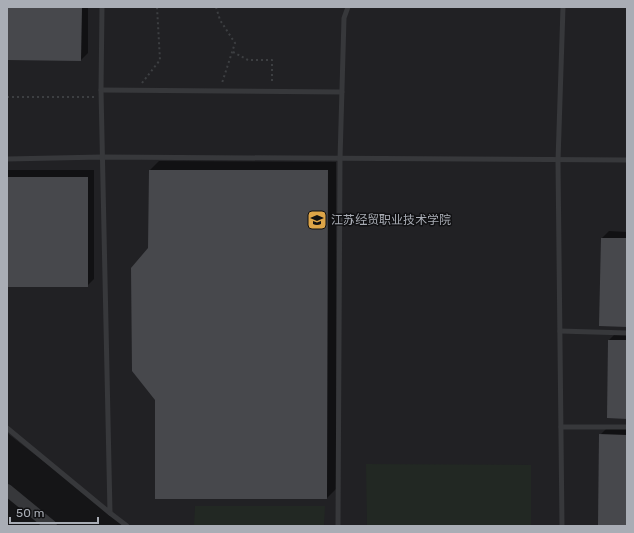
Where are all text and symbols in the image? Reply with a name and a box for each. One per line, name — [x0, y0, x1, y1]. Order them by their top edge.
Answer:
school or university icon: 江苏经贸职业技术学院 — [306, 209, 328, 231]
place label: 江苏经贸职业技术学院 — [331, 213, 451, 227]
scale bar — [10, 499, 98, 525]
text: 50 m — [16, 506, 44, 520]

